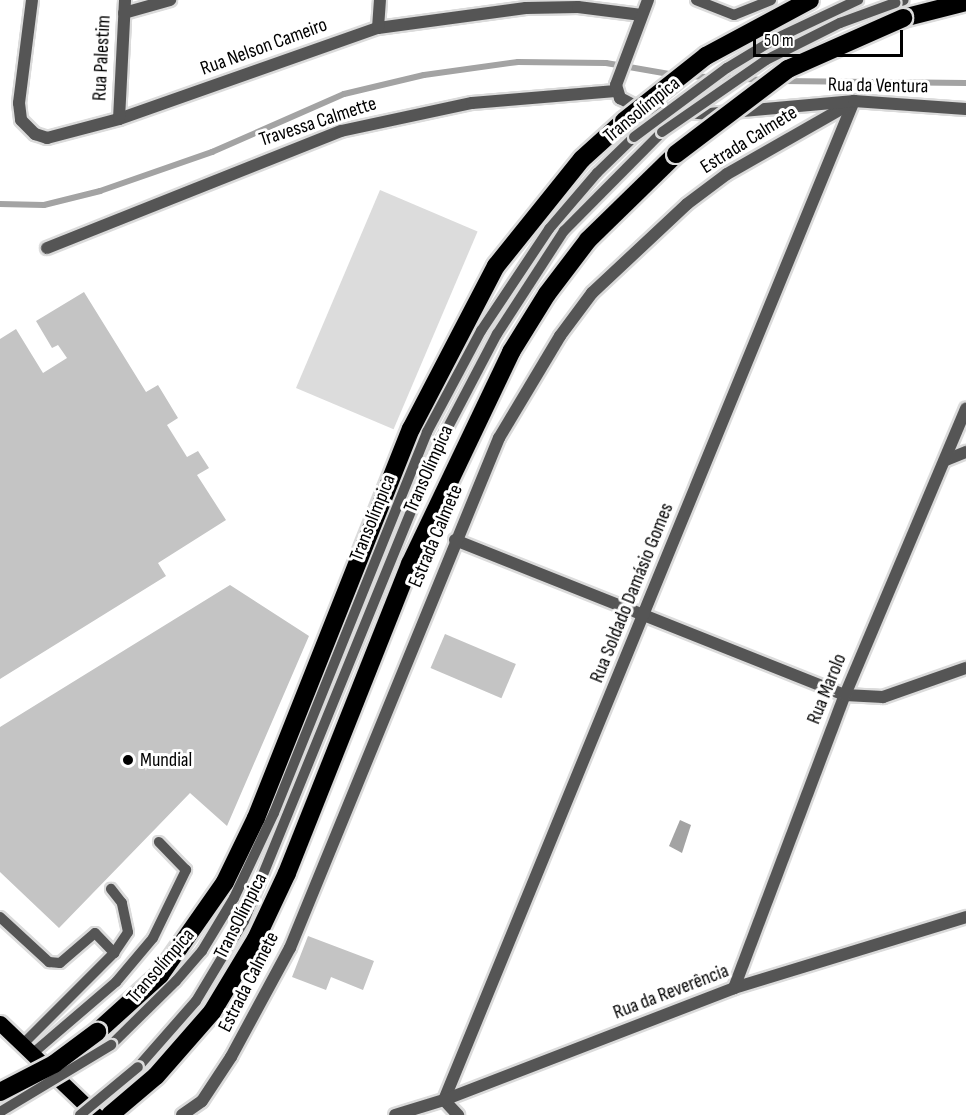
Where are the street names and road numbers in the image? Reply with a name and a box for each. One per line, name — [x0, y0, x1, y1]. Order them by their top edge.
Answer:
street label: Rua Nelson Cameiro — [197, 13, 331, 81]
street label: Rua Palestim — [88, 14, 116, 102]
street label: Transolímpica — [599, 72, 685, 148]
street label: Rua da Ventura — [828, 73, 928, 99]
street label: Travessa Calmette — [256, 92, 380, 152]
street label: Estrada Calmete — [696, 101, 802, 179]
street label: TransOlímpica — [399, 422, 459, 516]
street label: Transolímpica — [345, 471, 401, 565]
street label: Estrada Calmete — [404, 481, 468, 591]
street label: Rua Soldado Damásio Gomes — [585, 500, 679, 686]
street label: Rua Marolo — [802, 650, 852, 728]
street label: TransOlímpica — [209, 869, 273, 963]
street label: Transolímpica — [122, 924, 200, 1008]
street label: Estrada Calmete — [213, 928, 285, 1036]
street label: Rua da Reverência — [610, 959, 732, 1025]

